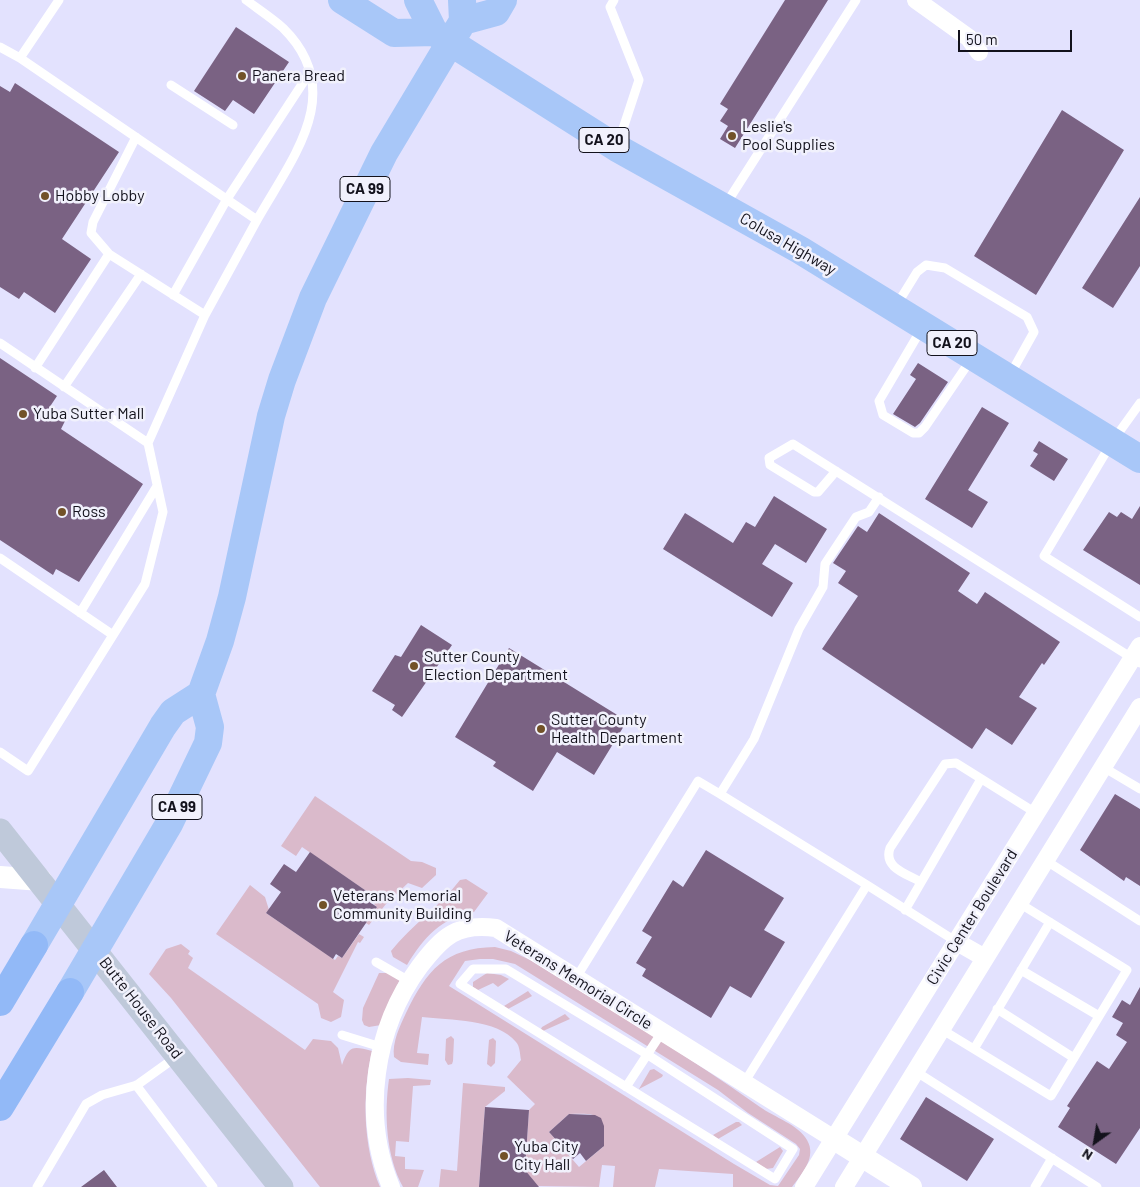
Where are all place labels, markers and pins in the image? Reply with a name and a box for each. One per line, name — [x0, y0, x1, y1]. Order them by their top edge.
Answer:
place label: Panera Bread — [252, 66, 345, 86]
marker: Panera Bread — [236, 70, 248, 82]
place label: Leslie's Pool Supplies — [742, 117, 835, 155]
marker: Leslie's Pool Supplies — [726, 130, 738, 142]
place label: Hobby Lobby — [55, 186, 145, 206]
marker: Hobby Lobby — [39, 190, 51, 202]
place label: Yuba Sutter Mall — [33, 404, 144, 424]
marker: Yuba Sutter Mall — [17, 408, 29, 420]
place label: Ross — [72, 502, 106, 522]
marker: Ross — [56, 506, 68, 518]
place label: Sutter County Election Department — [424, 647, 568, 685]
marker: Sutter County Election Department — [408, 660, 420, 672]
place label: Sutter County Health Department — [551, 710, 683, 748]
marker: Sutter County Health Department — [535, 723, 547, 735]
place label: Veterans Memorial Community Building — [333, 886, 472, 924]
marker: Veterans Memorial Community Building — [317, 899, 329, 911]
place label: Yuba City City Hall — [514, 1137, 578, 1175]
marker: Yuba City City Hall — [498, 1150, 510, 1162]

